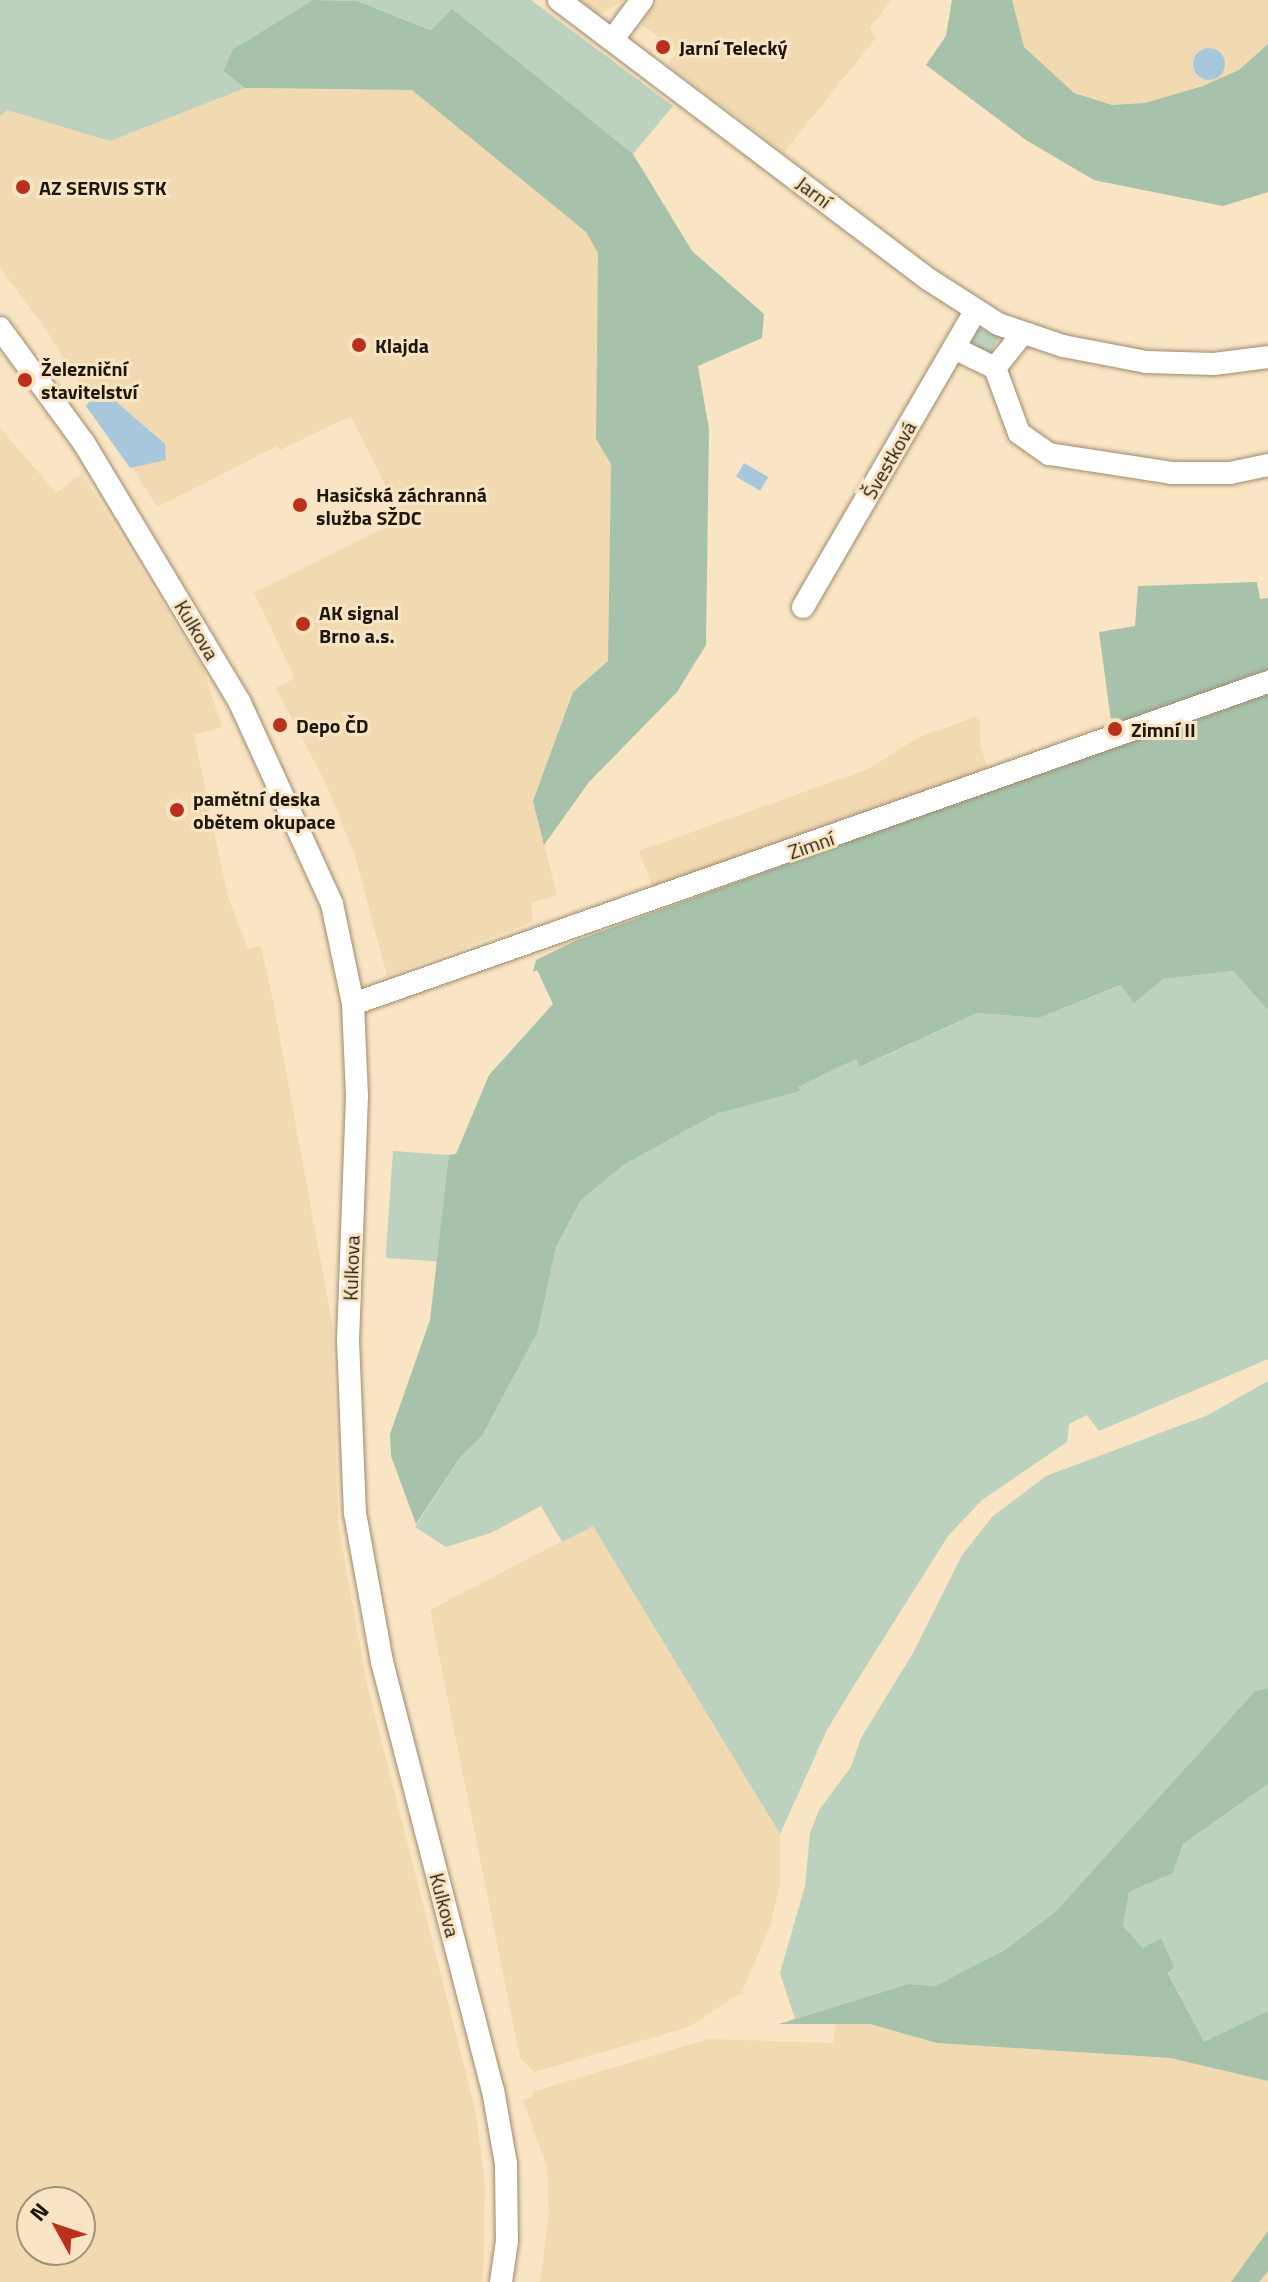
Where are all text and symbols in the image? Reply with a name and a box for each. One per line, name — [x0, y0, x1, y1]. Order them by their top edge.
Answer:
place label: Jarní Telecký — [679, 35, 787, 59]
marker: Jarní Telecký — [654, 38, 672, 56]
street label: Jarní — [792, 171, 836, 213]
place label: AZ SERVIS STK — [39, 175, 167, 199]
marker: AZ SERVIS STK — [14, 178, 32, 196]
place label: Klajda — [375, 333, 429, 357]
marker: Klajda — [350, 336, 368, 354]
place label: Železniční stavitelství — [41, 356, 138, 403]
marker: Železniční stavitelství — [16, 371, 34, 389]
street label: Švestková — [857, 417, 921, 503]
place label: Hasičská záchranná služba SŽDC — [316, 482, 487, 529]
marker: Hasičská záchranná služba SŽDC — [291, 496, 309, 514]
street label: Kulkova — [170, 596, 224, 664]
place label: AK signal Brno a.s. — [319, 600, 399, 647]
marker: AK signal Brno a.s. — [294, 615, 312, 633]
place label: Depo ČD — [296, 713, 368, 737]
marker: Depo ČD — [271, 716, 289, 734]
place label: Zimní II — [1131, 717, 1196, 741]
marker: Zimní II — [1106, 720, 1124, 738]
place label: pamětní deska obětem okupace — [193, 786, 336, 833]
marker: pamětní deska obětem okupace — [168, 801, 186, 819]
street label: Zimní — [785, 826, 837, 864]
street label: Kulkova — [338, 1235, 364, 1301]
street label: Kulkova — [425, 1870, 465, 1940]
north arrow — [16, 2186, 96, 2266]
text: N — [21, 2195, 57, 2229]

